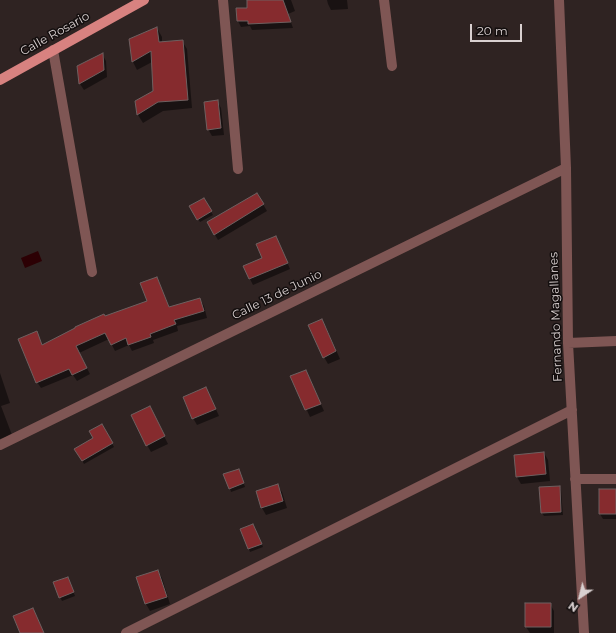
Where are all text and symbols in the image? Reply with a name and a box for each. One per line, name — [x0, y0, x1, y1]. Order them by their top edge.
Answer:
street label: Calle Rosario — [18, 9, 92, 59]
scale bar — [472, 16, 524, 42]
text: 20 m — [477, 23, 508, 38]
street label: Fernando Magallanes — [547, 252, 565, 382]
street label: Calle 13 de Junio — [230, 267, 324, 323]
north arrow — [560, 577, 600, 617]
text: N — [565, 599, 581, 615]

